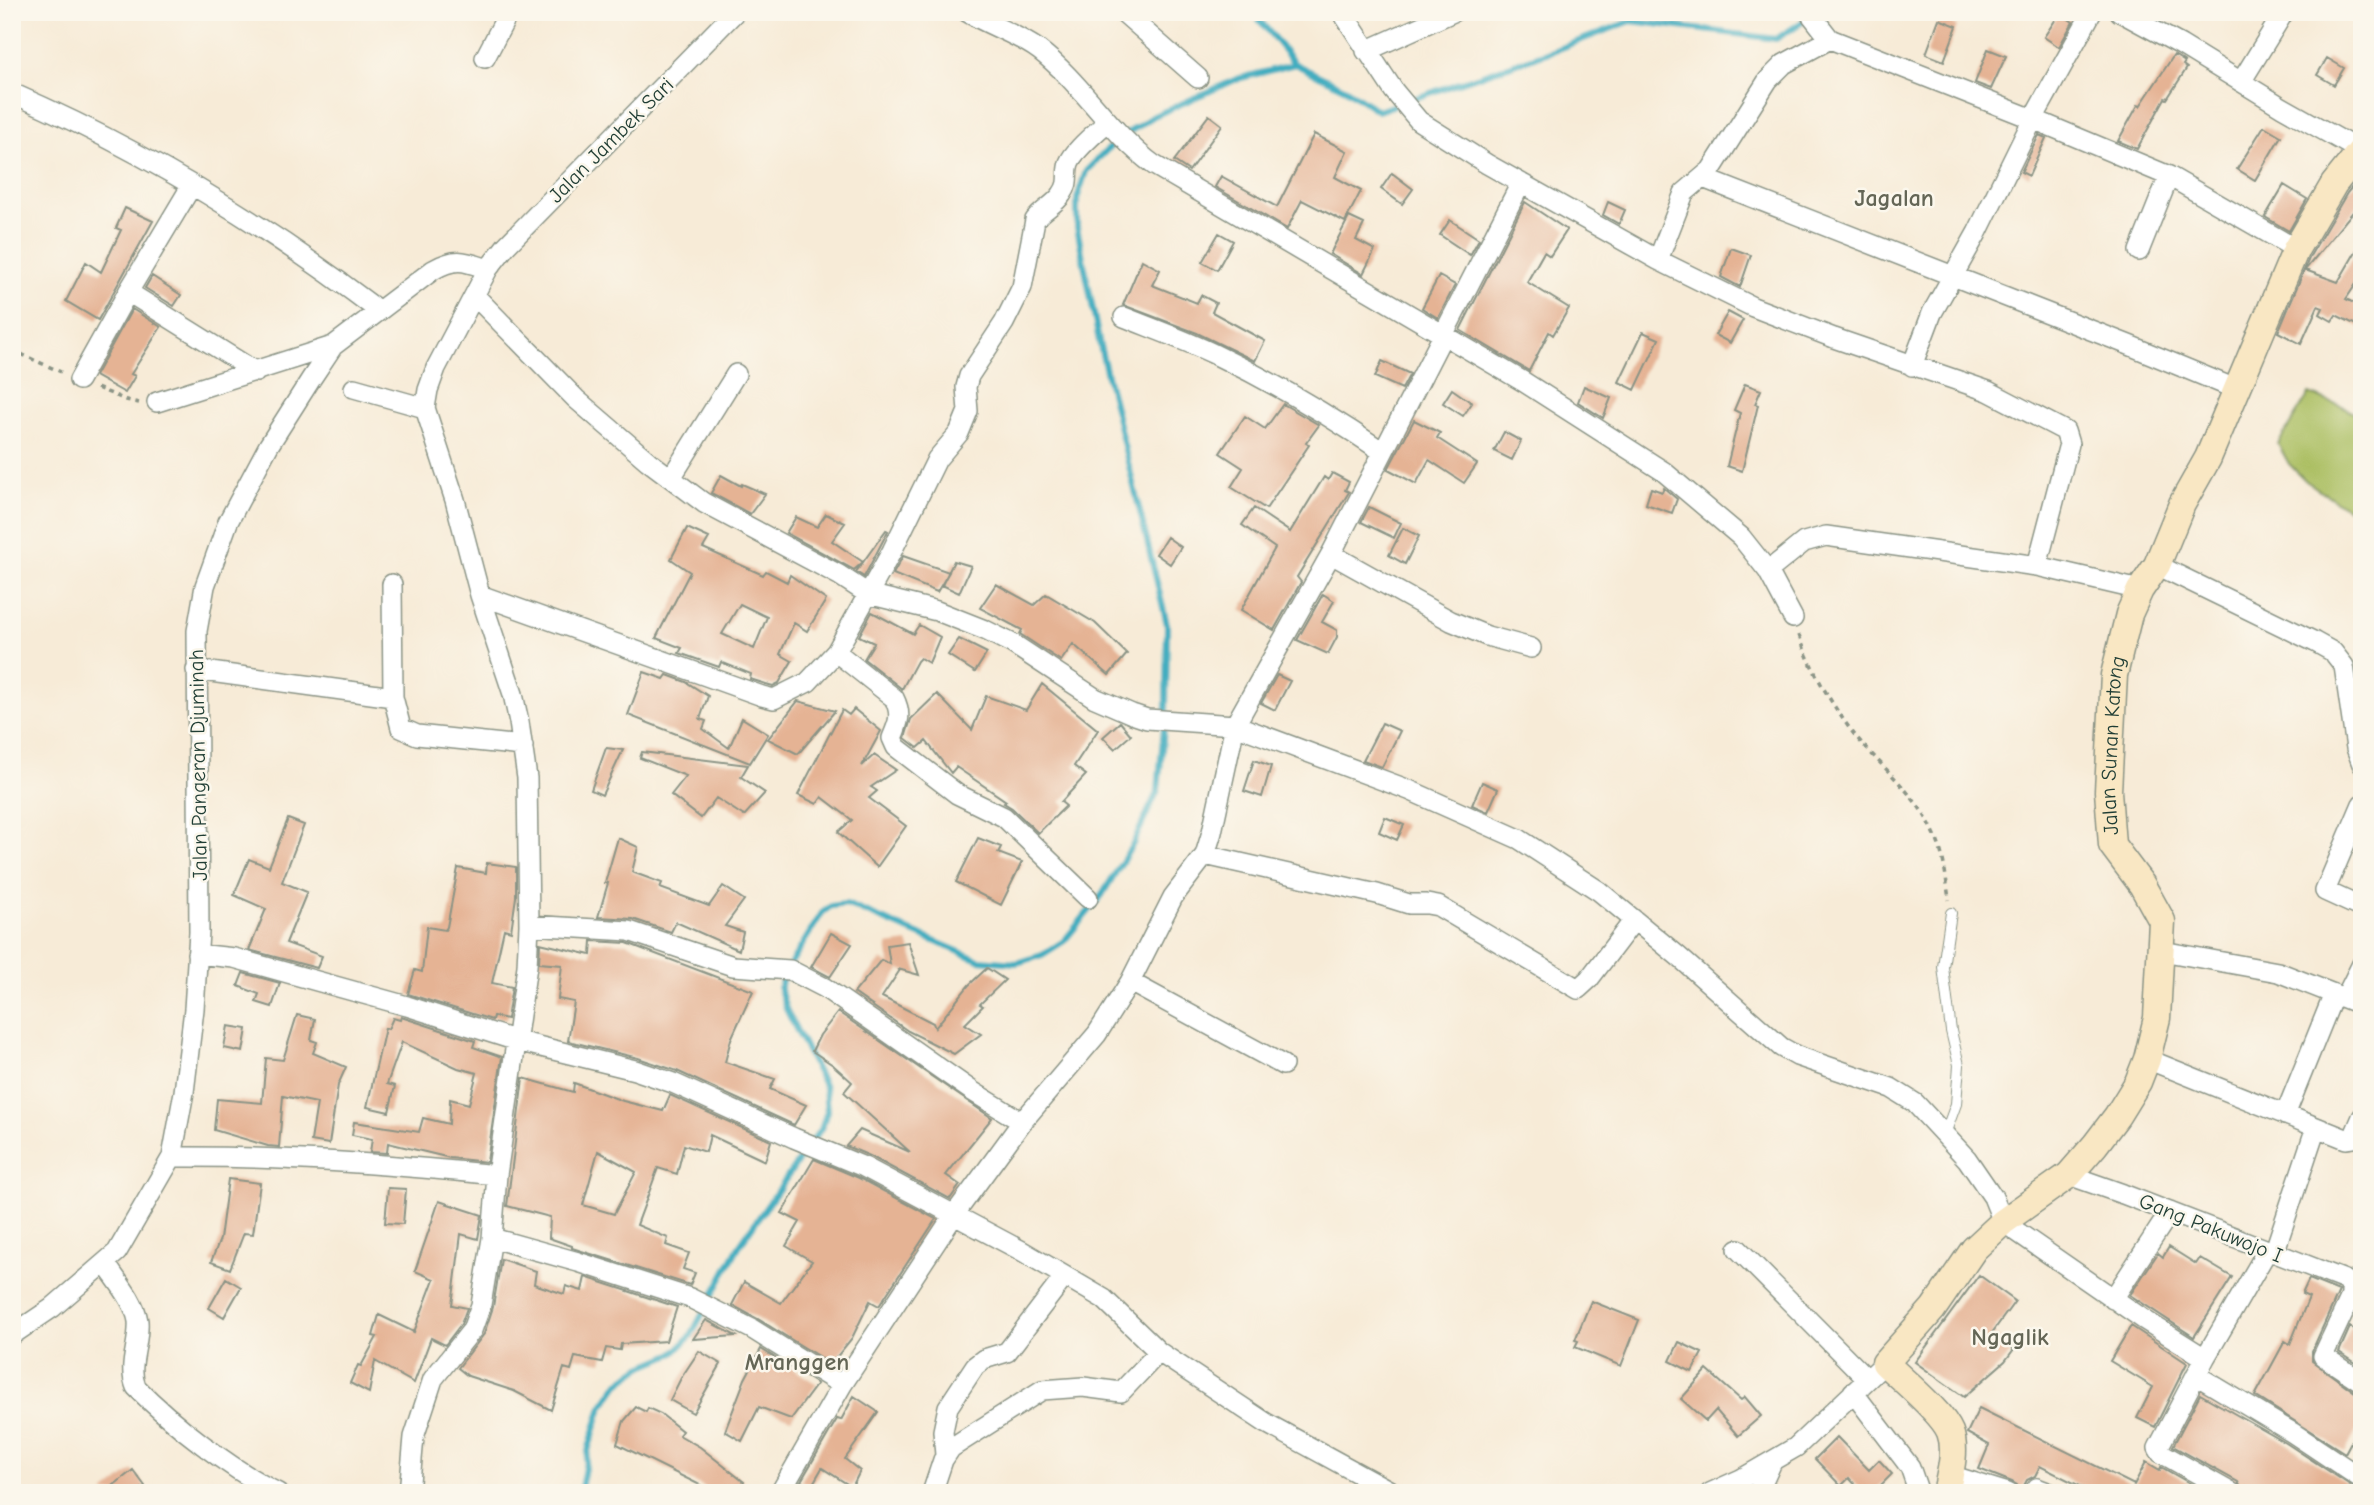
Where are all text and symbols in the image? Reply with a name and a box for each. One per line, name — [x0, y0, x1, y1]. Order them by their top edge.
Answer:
street label: Jalan Jambek Sari — [544, 73, 678, 207]
district label: Jagalan — [1854, 184, 1934, 212]
street label: Jalan Pangeran Djuminah — [184, 649, 212, 881]
street label: Jalan Sunan Katong — [2096, 653, 2130, 836]
street label: Gang Pakuwojo I — [2136, 1188, 2286, 1268]
district label: Ngaglik — [1971, 1323, 2049, 1351]
district label: Mranggen — [745, 1348, 849, 1376]

